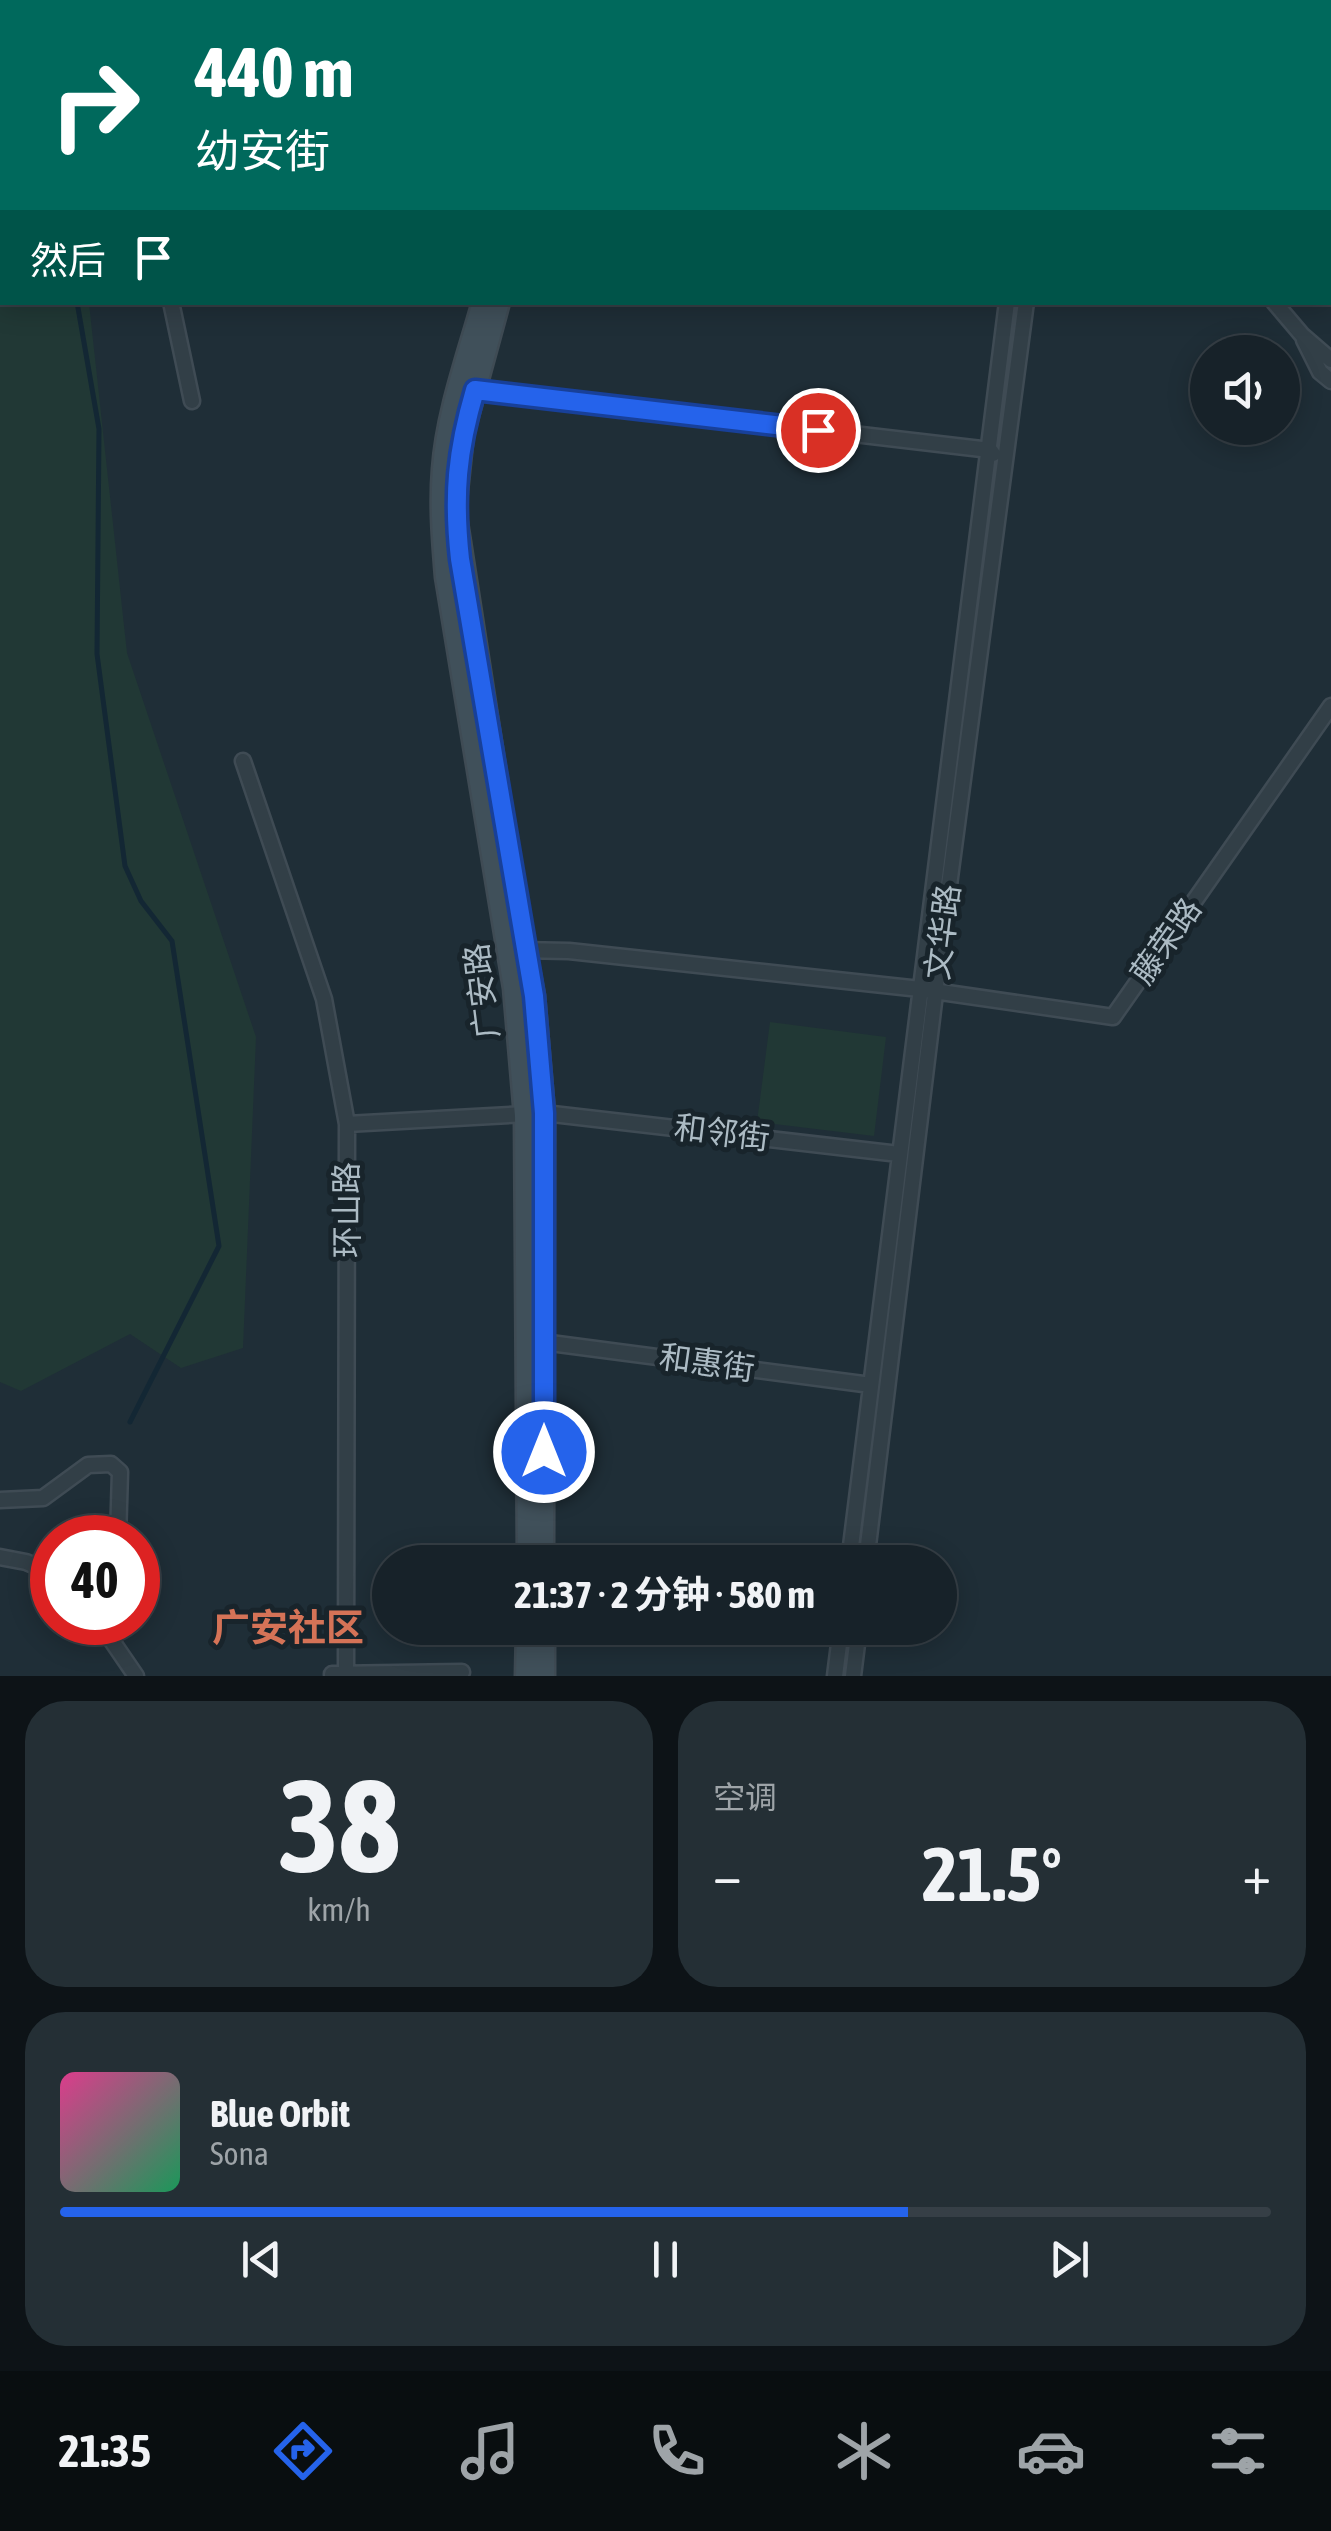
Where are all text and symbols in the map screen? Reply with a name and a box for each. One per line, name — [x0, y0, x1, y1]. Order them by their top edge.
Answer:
text: 440 m — [195, 32, 354, 112]
icon: right — [30, 40, 160, 170]
text: 幼安街 — [195, 125, 330, 177]
icon: arrive — [126, 230, 181, 285]
text: 然后 — [30, 239, 106, 282]
map controls — [1190, 335, 1300, 445]
button: sound — [1190, 335, 1300, 445]
pin — [776, 388, 861, 473]
icon: arrive — [791, 403, 846, 458]
street label: 文华路 — [918, 882, 967, 982]
street label: 藤荣路 — [1123, 891, 1208, 991]
street label: 广安路 — [457, 941, 506, 1041]
street label: 和邻街 — [672, 1108, 772, 1157]
street label: 环山路 — [328, 1162, 365, 1258]
street label: 和惠街 — [657, 1338, 757, 1388]
position arrow — [492, 1400, 596, 1504]
speed limit sign: 40 — [30, 1515, 160, 1645]
text: 21:37 · 2 分钟 · 580 m — [514, 1573, 815, 1616]
district label: 广安社区 — [212, 1606, 364, 1649]
text: 38 — [278, 1751, 400, 1900]
text: 空调 — [713, 1779, 777, 1816]
text: 21.5° — [922, 1831, 1062, 1917]
text: − — [713, 1843, 742, 1906]
text: + — [1242, 1843, 1271, 1906]
text: km/h — [307, 1891, 371, 1928]
text: Blue Orbit — [210, 2092, 350, 2135]
text: Sona — [210, 2135, 269, 2172]
icon: previous — [234, 2232, 289, 2287]
icon: pause — [638, 2232, 693, 2287]
icon: next — [1042, 2232, 1097, 2287]
icon: directions — [268, 2416, 338, 2486]
icon: music — [455, 2416, 525, 2486]
icon: phone — [642, 2416, 712, 2486]
icon: climate — [829, 2416, 899, 2486]
icon: car — [1016, 2416, 1086, 2486]
icon: filters — [1203, 2416, 1273, 2486]
text: 21:35 — [58, 2425, 151, 2477]

